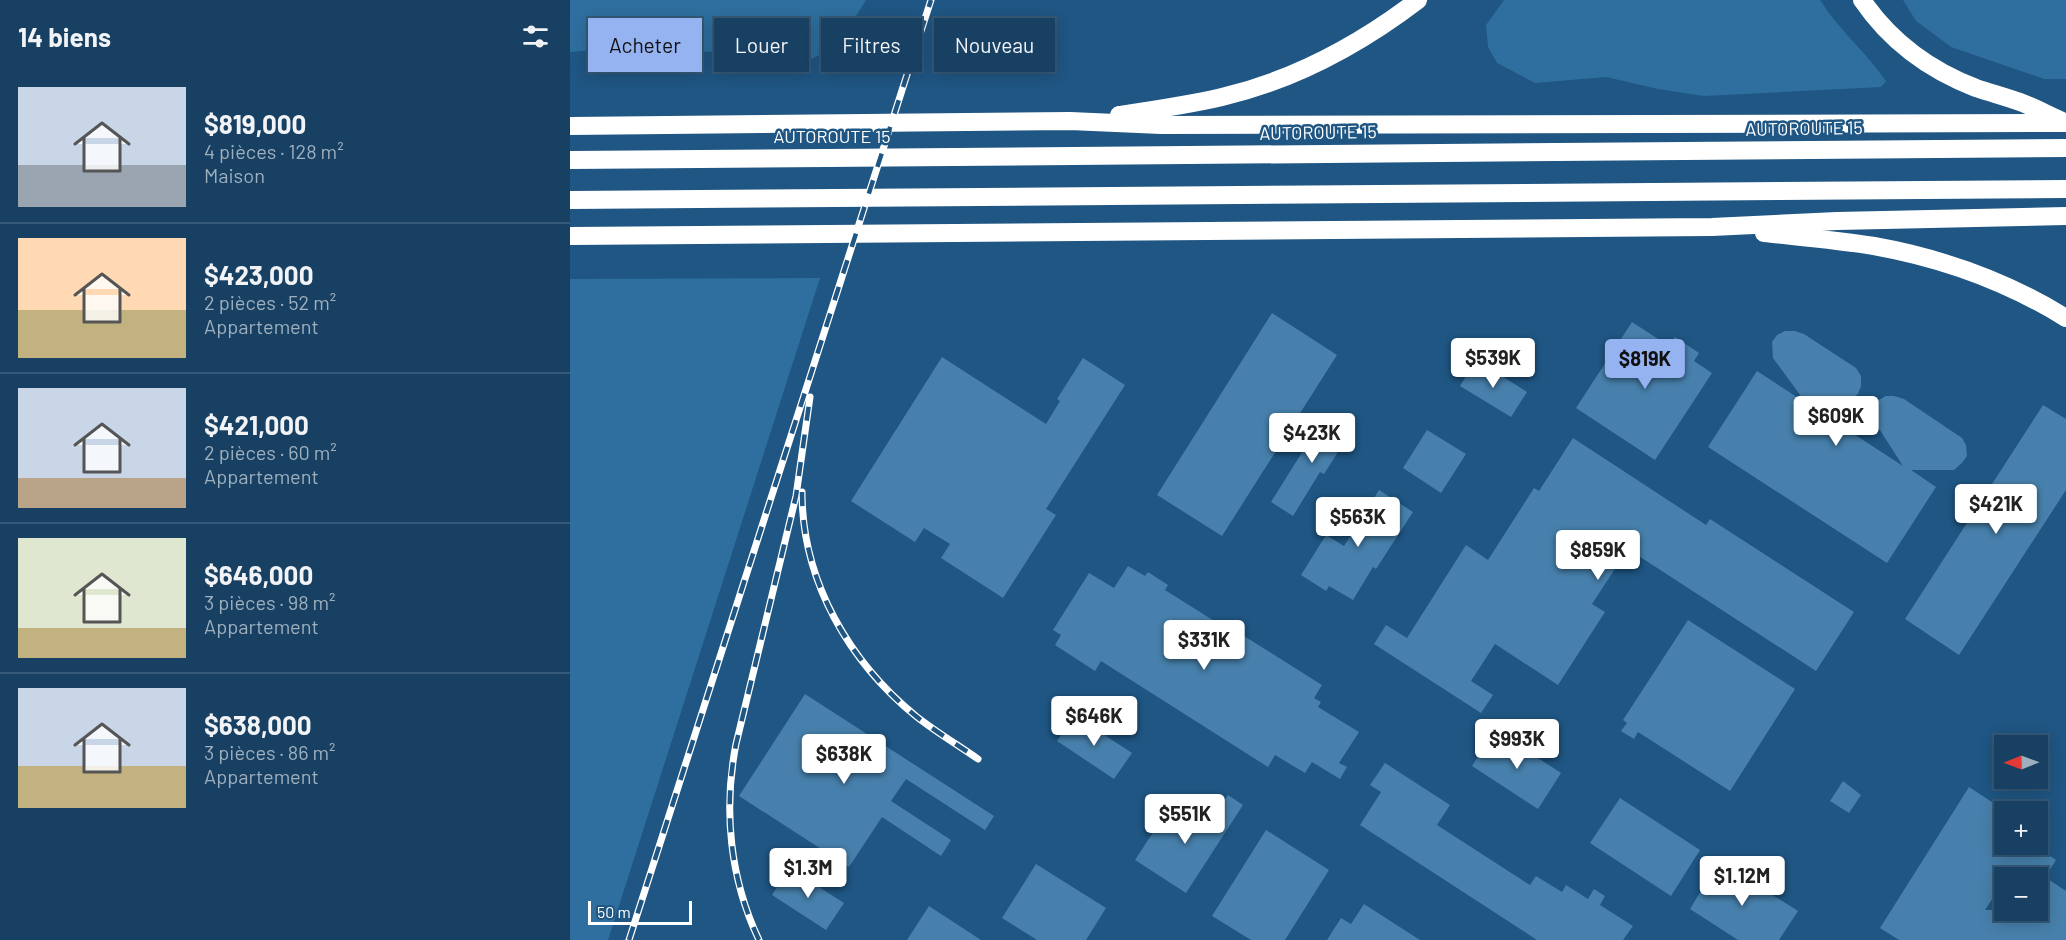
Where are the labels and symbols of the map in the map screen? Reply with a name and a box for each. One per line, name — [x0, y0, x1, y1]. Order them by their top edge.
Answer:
street label: AUTOROUTE 15 — [1745, 116, 1863, 140]
street label: AUTOROUTE 15 — [1259, 120, 1377, 144]
street label: AUTOROUTE 15 — [773, 125, 891, 147]
pin: $539K — [1451, 338, 1535, 389]
pin: $819K — [1603, 339, 1687, 390]
pin: $609K — [1794, 396, 1878, 447]
pin: $423K — [1270, 413, 1354, 464]
pin: $421K — [1954, 484, 2038, 535]
pin: $563K — [1316, 497, 1400, 548]
pin: $859K — [1556, 530, 1640, 581]
pin: $331K — [1162, 620, 1246, 671]
pin: $646K — [1052, 696, 1136, 747]
pin: $993K — [1475, 719, 1559, 770]
pin: $638K — [802, 734, 886, 785]
north arrow — [1994, 735, 2048, 789]
pin: $551K — [1143, 794, 1227, 845]
pin: $1.3M — [766, 848, 850, 899]
pin: $1.12M — [1693, 856, 1791, 907]
scale bar — [588, 898, 692, 926]

